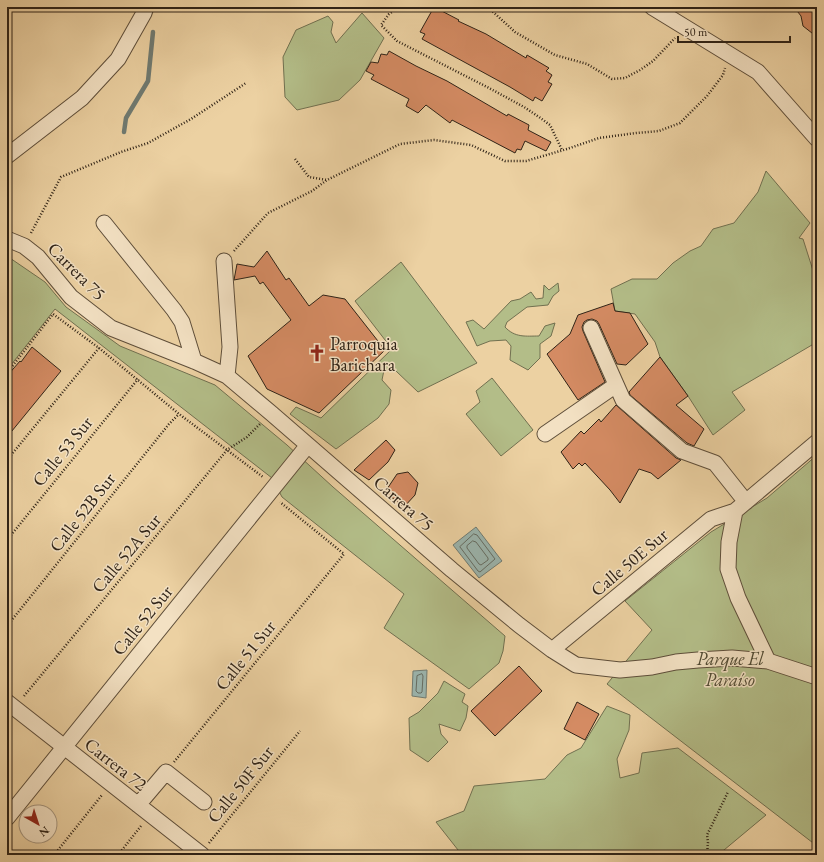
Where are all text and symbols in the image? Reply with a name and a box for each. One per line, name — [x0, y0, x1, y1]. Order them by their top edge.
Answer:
scale bar — [678, 18, 790, 44]
text: 50 m — [684, 24, 708, 40]
street label: Carrera 75 — [43, 237, 111, 305]
place label: Parroquia Barichara — [330, 332, 398, 376]
church icon: Parroquia Barichara — [307, 343, 327, 363]
street label: Calle 53 Sur — [27, 411, 97, 491]
street label: Calle 52B Sur — [44, 468, 120, 556]
street label: Carrera 75 — [369, 470, 439, 536]
street label: Calle 52A Sur — [86, 509, 166, 597]
street label: Calle 50E Sur — [586, 523, 672, 601]
street label: Calle 52 Sur — [107, 580, 177, 660]
street label: Calle 51 Sur — [210, 615, 280, 695]
park label: Parque El Paraíso — [696, 647, 764, 691]
street label: Carrera 72 — [80, 732, 152, 796]
street label: Calle 50F Sur — [202, 741, 278, 827]
north arrow — [18, 804, 58, 844]
text: N — [36, 824, 52, 840]

